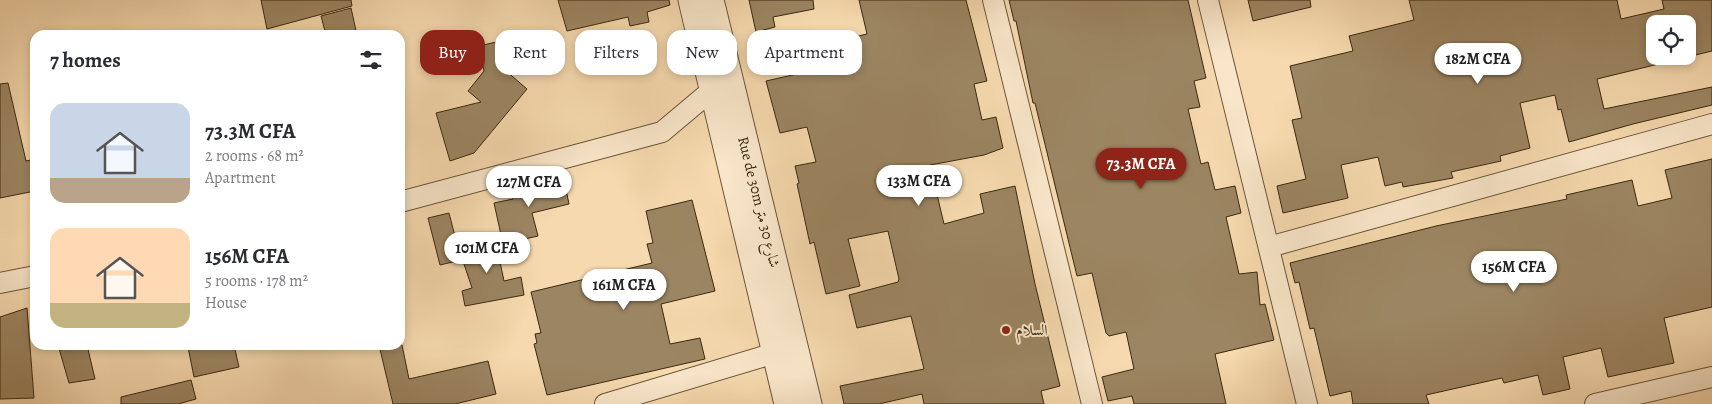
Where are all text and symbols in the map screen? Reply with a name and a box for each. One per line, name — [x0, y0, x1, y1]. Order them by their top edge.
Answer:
map controls — [1646, 15, 1696, 65]
button: locate — [1646, 15, 1696, 65]
chip: Buy — [420, 30, 485, 75]
chip: Rent — [495, 30, 565, 75]
chip: Filters — [575, 30, 657, 75]
chip: New — [667, 30, 737, 75]
chip: Apartment — [747, 30, 862, 75]
pin: 182M CFA — [1426, 42, 1530, 85]
text: 7 homes — [50, 46, 121, 74]
icon: filters — [357, 46, 385, 74]
text: 182M CFA — [1445, 48, 1511, 70]
text: 73.3M CFA — [205, 117, 296, 145]
icon: home — [90, 123, 150, 183]
street label: Rue de 30m شارع 30 متر — [730, 134, 785, 270]
text: 2 rooms · 68 m² — [205, 145, 304, 167]
pin: 73.3M CFA — [1084, 148, 1198, 190]
text: 73.3M CFA — [1106, 153, 1176, 175]
pin: 133M CFA — [867, 164, 971, 207]
pin: 127M CFA — [477, 166, 581, 208]
text: Apartment — [205, 167, 276, 189]
text: 133M CFA — [887, 170, 951, 192]
text: 127M CFA — [497, 171, 561, 193]
pin: 101M CFA — [435, 232, 539, 274]
text: 101M CFA — [455, 237, 519, 259]
text: 156M CFA — [205, 242, 289, 270]
icon: home — [90, 248, 150, 308]
pin: 156M CFA — [1462, 250, 1566, 293]
text: 156M CFA — [1482, 256, 1546, 278]
pin: 161M CFA — [572, 268, 676, 311]
text: 5 rooms · 178 m² — [205, 270, 308, 292]
text: 161M CFA — [593, 274, 655, 296]
text: House — [205, 292, 247, 314]
place label: السلام — [1016, 320, 1048, 343]
marker: السلام — [1000, 324, 1012, 336]

